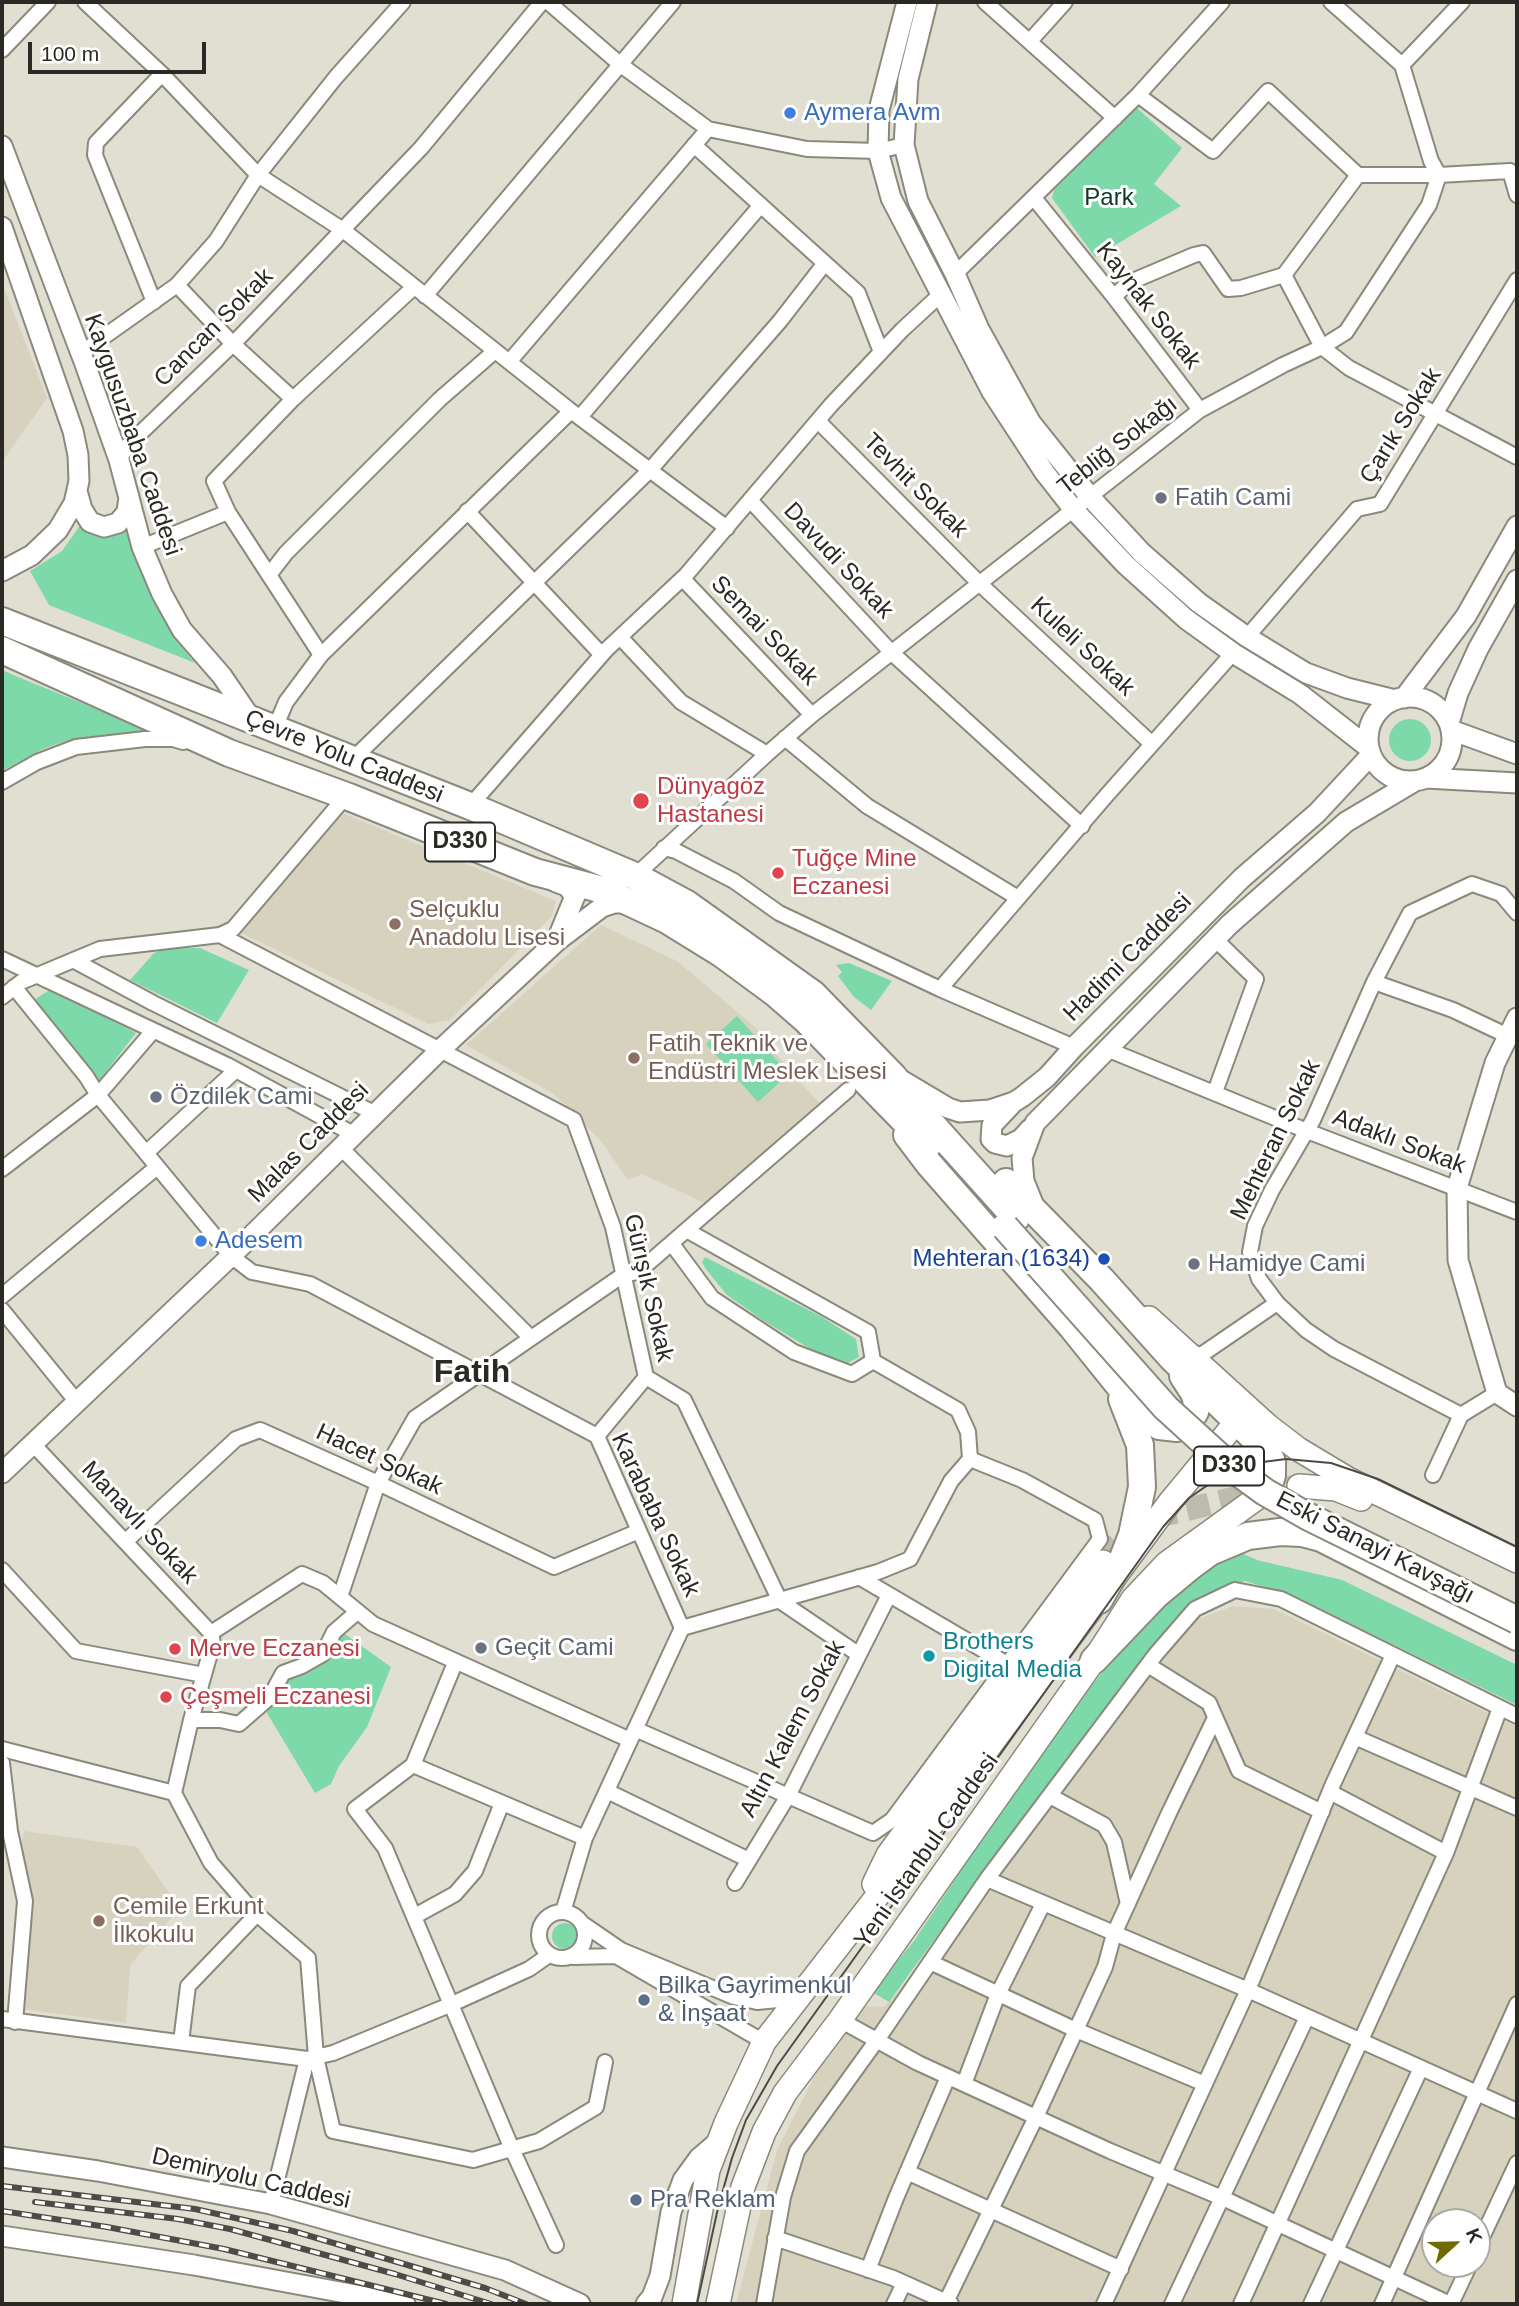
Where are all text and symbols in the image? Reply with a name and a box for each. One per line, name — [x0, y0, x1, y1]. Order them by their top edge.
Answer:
scale bar — [32, 28, 210, 72]
text: 100 m — [41, 42, 99, 65]
place label: Aymera Avm — [804, 99, 940, 127]
marker: Aymera Avm — [782, 105, 798, 121]
park label: Park — [1084, 184, 1134, 212]
street label: Kaynak Sokak — [1089, 237, 1207, 375]
street label: Cancan Sokak — [149, 263, 279, 393]
street label: Kaygusuzbaba Caddesi — [77, 310, 187, 560]
street label: Çarık Sokak — [1354, 363, 1448, 489]
street label: Tebliğ Sokağı — [1052, 390, 1184, 502]
street label: Tevhit Sokak — [857, 428, 973, 544]
place label: Fatih Cami — [1175, 484, 1291, 512]
marker: Fatih Cami — [1153, 490, 1169, 506]
street label: Davudi Sokak — [777, 497, 899, 625]
street label: Semai Sokak — [705, 570, 823, 692]
street label: Kuleli Sokak — [1024, 591, 1140, 703]
street label: Çevre Yolu Caddesi — [241, 704, 447, 810]
place label: Dünyagöz Hastanesi — [657, 773, 765, 829]
marker: Dünyagöz Hastanesi — [631, 791, 651, 811]
road number: D330 — [425, 822, 495, 862]
place label: Tuğçe Mine Eczanesi — [792, 845, 916, 901]
marker: Tuğçe Mine Eczanesi — [770, 865, 786, 881]
street label: Hadimi Caddesi — [1058, 888, 1198, 1028]
place label: Selçuklu Anadolu Lisesi — [409, 896, 565, 952]
marker: Selçuklu Anadolu Lisesi — [387, 916, 403, 932]
place label: Fatih Teknik ve Endüstri Meslek Lisesi — [648, 1030, 887, 1086]
marker: Fatih Teknik ve Endüstri Meslek Lisesi — [626, 1050, 642, 1066]
street label: Mehteran Sokak — [1225, 1055, 1327, 1225]
street label: Malas Caddesi — [243, 1077, 375, 1209]
place label: Özdilek Cami — [170, 1083, 313, 1111]
marker: Özdilek Cami — [148, 1089, 164, 1105]
street label: Adaklı Sokak — [1328, 1103, 1470, 1181]
street label: Gürışık Sokak — [617, 1211, 679, 1365]
place label: Adesem — [215, 1227, 303, 1255]
marker: Adesem — [193, 1233, 209, 1249]
place label: Mehteran (1634) — [913, 1245, 1090, 1273]
place label: Hamidye Cami — [1208, 1250, 1365, 1278]
marker: Mehteran (1634) — [1096, 1251, 1112, 1267]
marker: Hamidye Cami — [1186, 1256, 1202, 1272]
district label: Fatih — [434, 1354, 510, 1392]
street label: Hacet Sokak — [311, 1418, 447, 1502]
street label: Karababa Sokak — [604, 1428, 706, 1602]
road number: D330 — [1194, 1446, 1264, 1485]
street label: Manavlı Sokak — [75, 1456, 203, 1590]
street label: Eski Sanayi Kavşağı — [1271, 1486, 1479, 1610]
place label: Brothers Digital Media — [943, 1628, 1082, 1684]
place label: Geçit Cami — [495, 1634, 614, 1662]
place label: Merve Eczanesi — [189, 1635, 360, 1663]
street label: Altın Kalem Sokak — [734, 1636, 852, 1822]
marker: Geçit Cami — [473, 1640, 489, 1656]
marker: Merve Eczanesi — [167, 1641, 183, 1657]
marker: Brothers Digital Media — [921, 1648, 937, 1664]
place label: Çeşmeli Eczanesi — [180, 1683, 371, 1711]
marker: Çeşmeli Eczanesi — [158, 1689, 174, 1705]
street label: Yeni İstanbul Caddesi — [849, 1748, 1005, 1954]
place label: Cemile Erkunt İlkokulu — [113, 1893, 264, 1949]
marker: Cemile Erkunt İlkokulu — [91, 1913, 107, 1929]
place label: Bilka Gayrimenkul & İnşaat — [658, 1972, 851, 2028]
marker: Bilka Gayrimenkul & İnşaat — [636, 1992, 652, 2008]
street label: Demiryolu Caddesi — [149, 2142, 353, 2216]
place label: Pra Reklam — [650, 2186, 775, 2214]
marker: Pra Reklam — [628, 2192, 644, 2208]
north arrow — [1421, 2208, 1491, 2278]
text: K — [1462, 2225, 1486, 2246]

